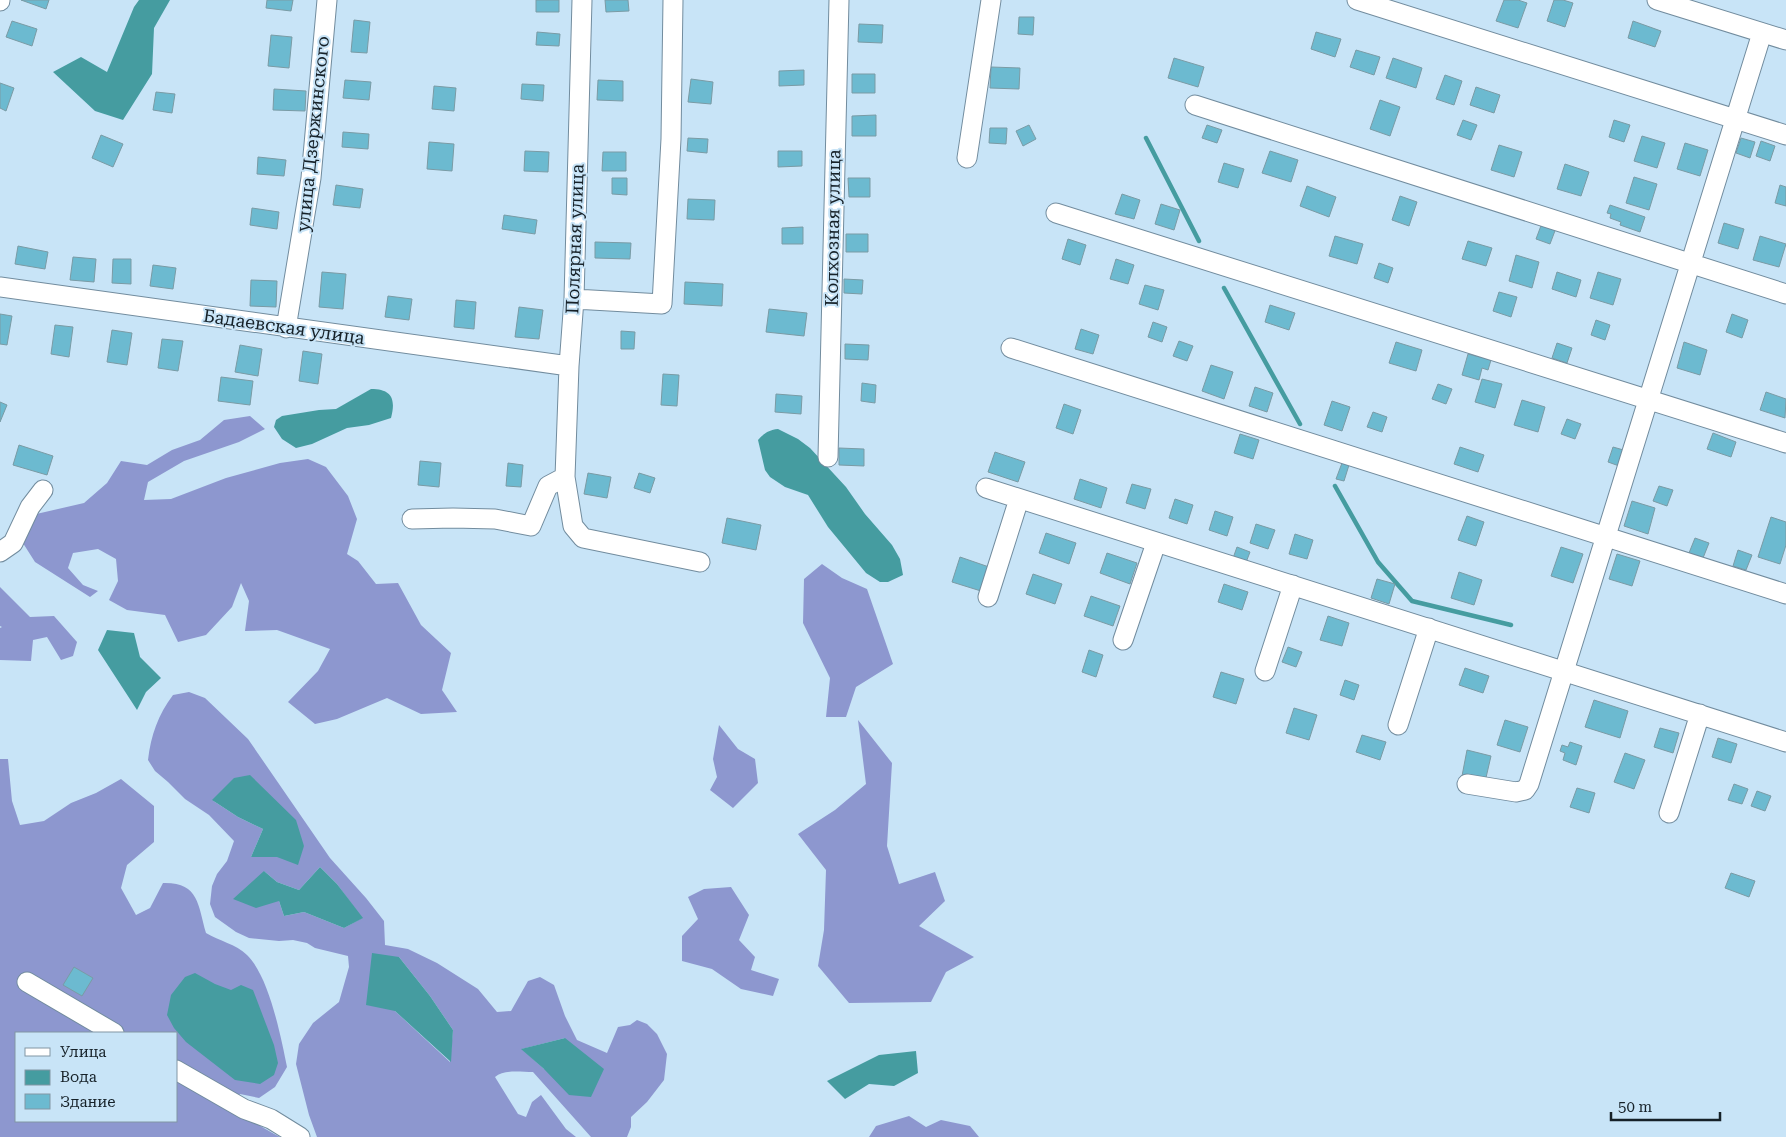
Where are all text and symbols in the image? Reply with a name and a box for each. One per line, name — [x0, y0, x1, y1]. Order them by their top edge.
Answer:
street label: улица Дзержинского — [292, 35, 333, 233]
street label: Колхозная улица — [821, 149, 844, 307]
street label: Полярная улица — [561, 163, 588, 314]
street label: Бадаевская улица — [202, 305, 366, 348]
legend — [15, 1032, 178, 1122]
text: Улица — [60, 1043, 106, 1061]
text: Вода — [60, 1068, 97, 1086]
scale bar — [1611, 1090, 1720, 1122]
text: Здание — [60, 1093, 116, 1111]
text: 50 m — [1618, 1098, 1653, 1116]

